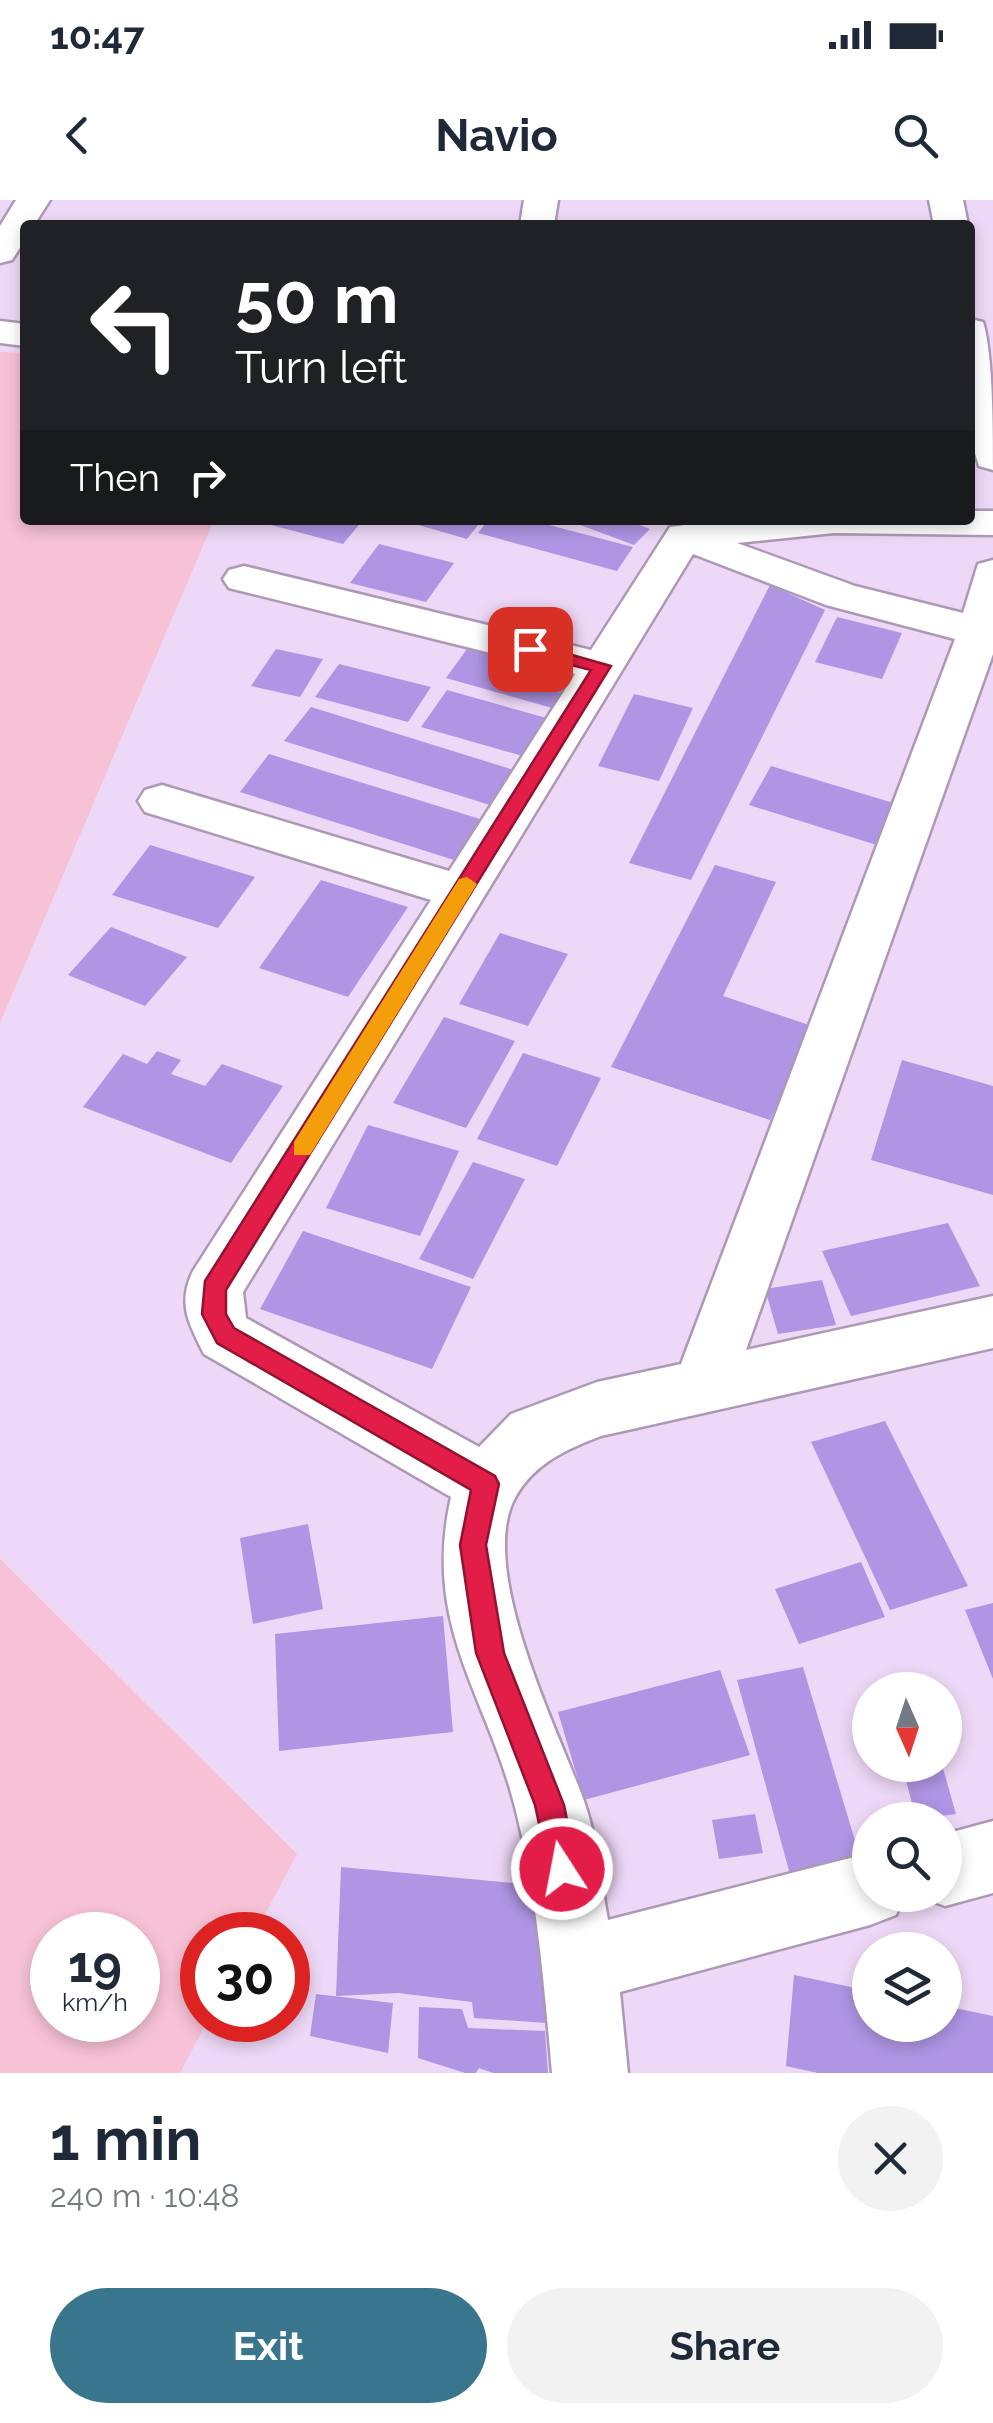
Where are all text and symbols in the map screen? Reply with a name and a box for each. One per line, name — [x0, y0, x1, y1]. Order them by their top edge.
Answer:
text: 10:47 — [50, 13, 145, 58]
icon: back — [50, 108, 105, 163]
icon: search — [888, 108, 943, 163]
text: Navio — [435, 109, 558, 162]
text: 50 m — [235, 257, 399, 339]
icon: left — [70, 260, 200, 390]
text: Turn left — [235, 341, 407, 394]
icon: right — [180, 450, 235, 505]
text: Then — [70, 455, 160, 500]
pin — [488, 607, 573, 692]
icon: arrive — [503, 622, 558, 677]
north arrow — [852, 1672, 962, 1782]
map controls — [852, 1672, 962, 2042]
button: search — [852, 1802, 962, 1912]
position arrow — [510, 1817, 614, 1921]
speed limit sign: 30 — [180, 1912, 310, 2042]
button: layers — [852, 1932, 962, 2042]
text: 19 — [68, 1935, 122, 1994]
text: km/h — [62, 1987, 128, 2017]
text: 1 min — [50, 2104, 201, 2174]
button: close — [838, 2106, 943, 2211]
text: 240 m · 10:48 — [50, 2177, 239, 2214]
button: Exit — [50, 2288, 487, 2403]
button: Share — [507, 2288, 943, 2403]

